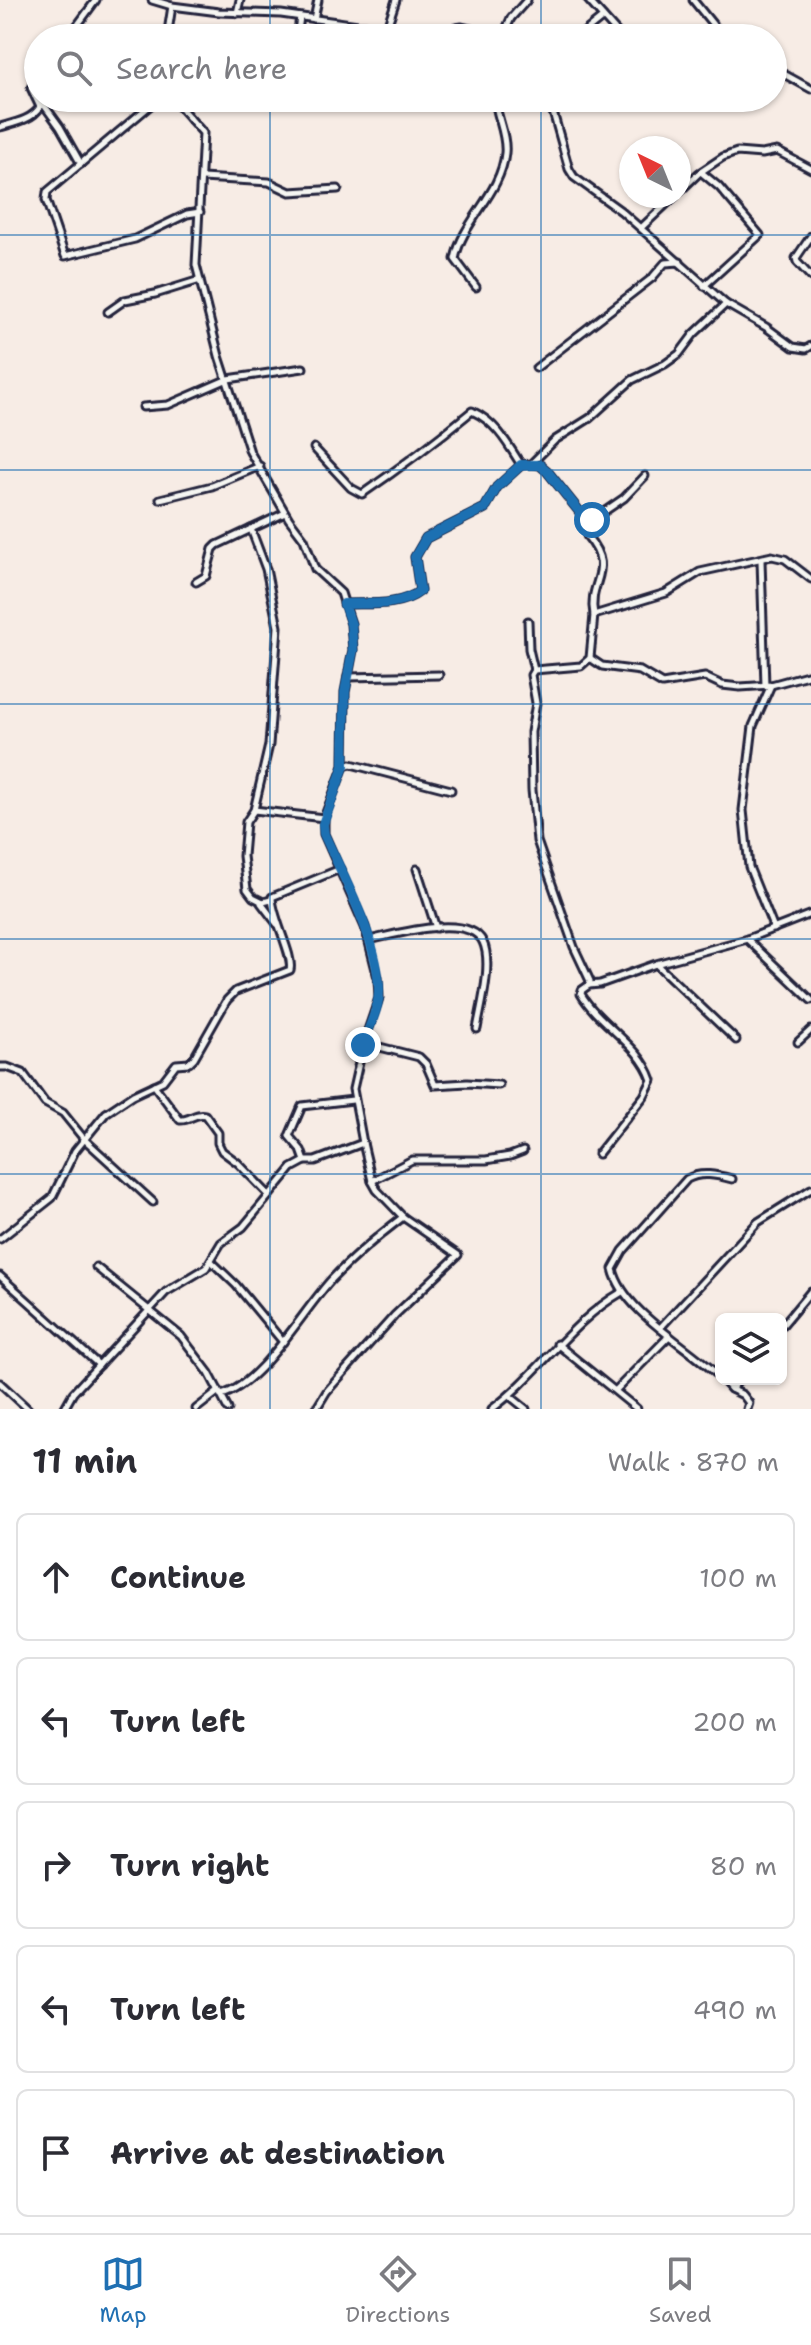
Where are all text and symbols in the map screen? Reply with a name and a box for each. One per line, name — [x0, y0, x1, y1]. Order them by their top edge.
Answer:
search box — [24, 24, 787, 112]
icon: search — [52, 46, 96, 90]
text: Search here — [116, 48, 287, 89]
north arrow — [619, 136, 691, 208]
route start — [574, 502, 610, 538]
route end — [345, 1027, 381, 1063]
map controls — [715, 1313, 787, 1385]
button: layers — [715, 1313, 787, 1385]
text: 11 min — [32, 1438, 137, 1484]
text: Walk · 870 m — [608, 1444, 779, 1479]
icon: ahead — [34, 1555, 78, 1599]
text: Continue — [110, 1557, 246, 1598]
text: 100 m — [699, 1560, 777, 1595]
icon: left — [34, 1699, 78, 1743]
text: Turn left — [110, 1701, 245, 1742]
text: 200 m — [692, 1704, 777, 1739]
icon: right — [34, 1843, 78, 1887]
text: Turn right — [110, 1845, 269, 1886]
text: 80 m — [710, 1848, 777, 1883]
icon: left — [34, 1987, 78, 2031]
text: Turn left — [110, 1989, 245, 2030]
text: 490 m — [693, 1992, 777, 2027]
icon: arrive — [34, 2131, 78, 2175]
text: Arrive at destination — [110, 2133, 445, 2174]
tab: Map — [99, 2252, 147, 2329]
tab: Directions — [345, 2252, 450, 2329]
tab: Saved — [649, 2252, 712, 2329]

